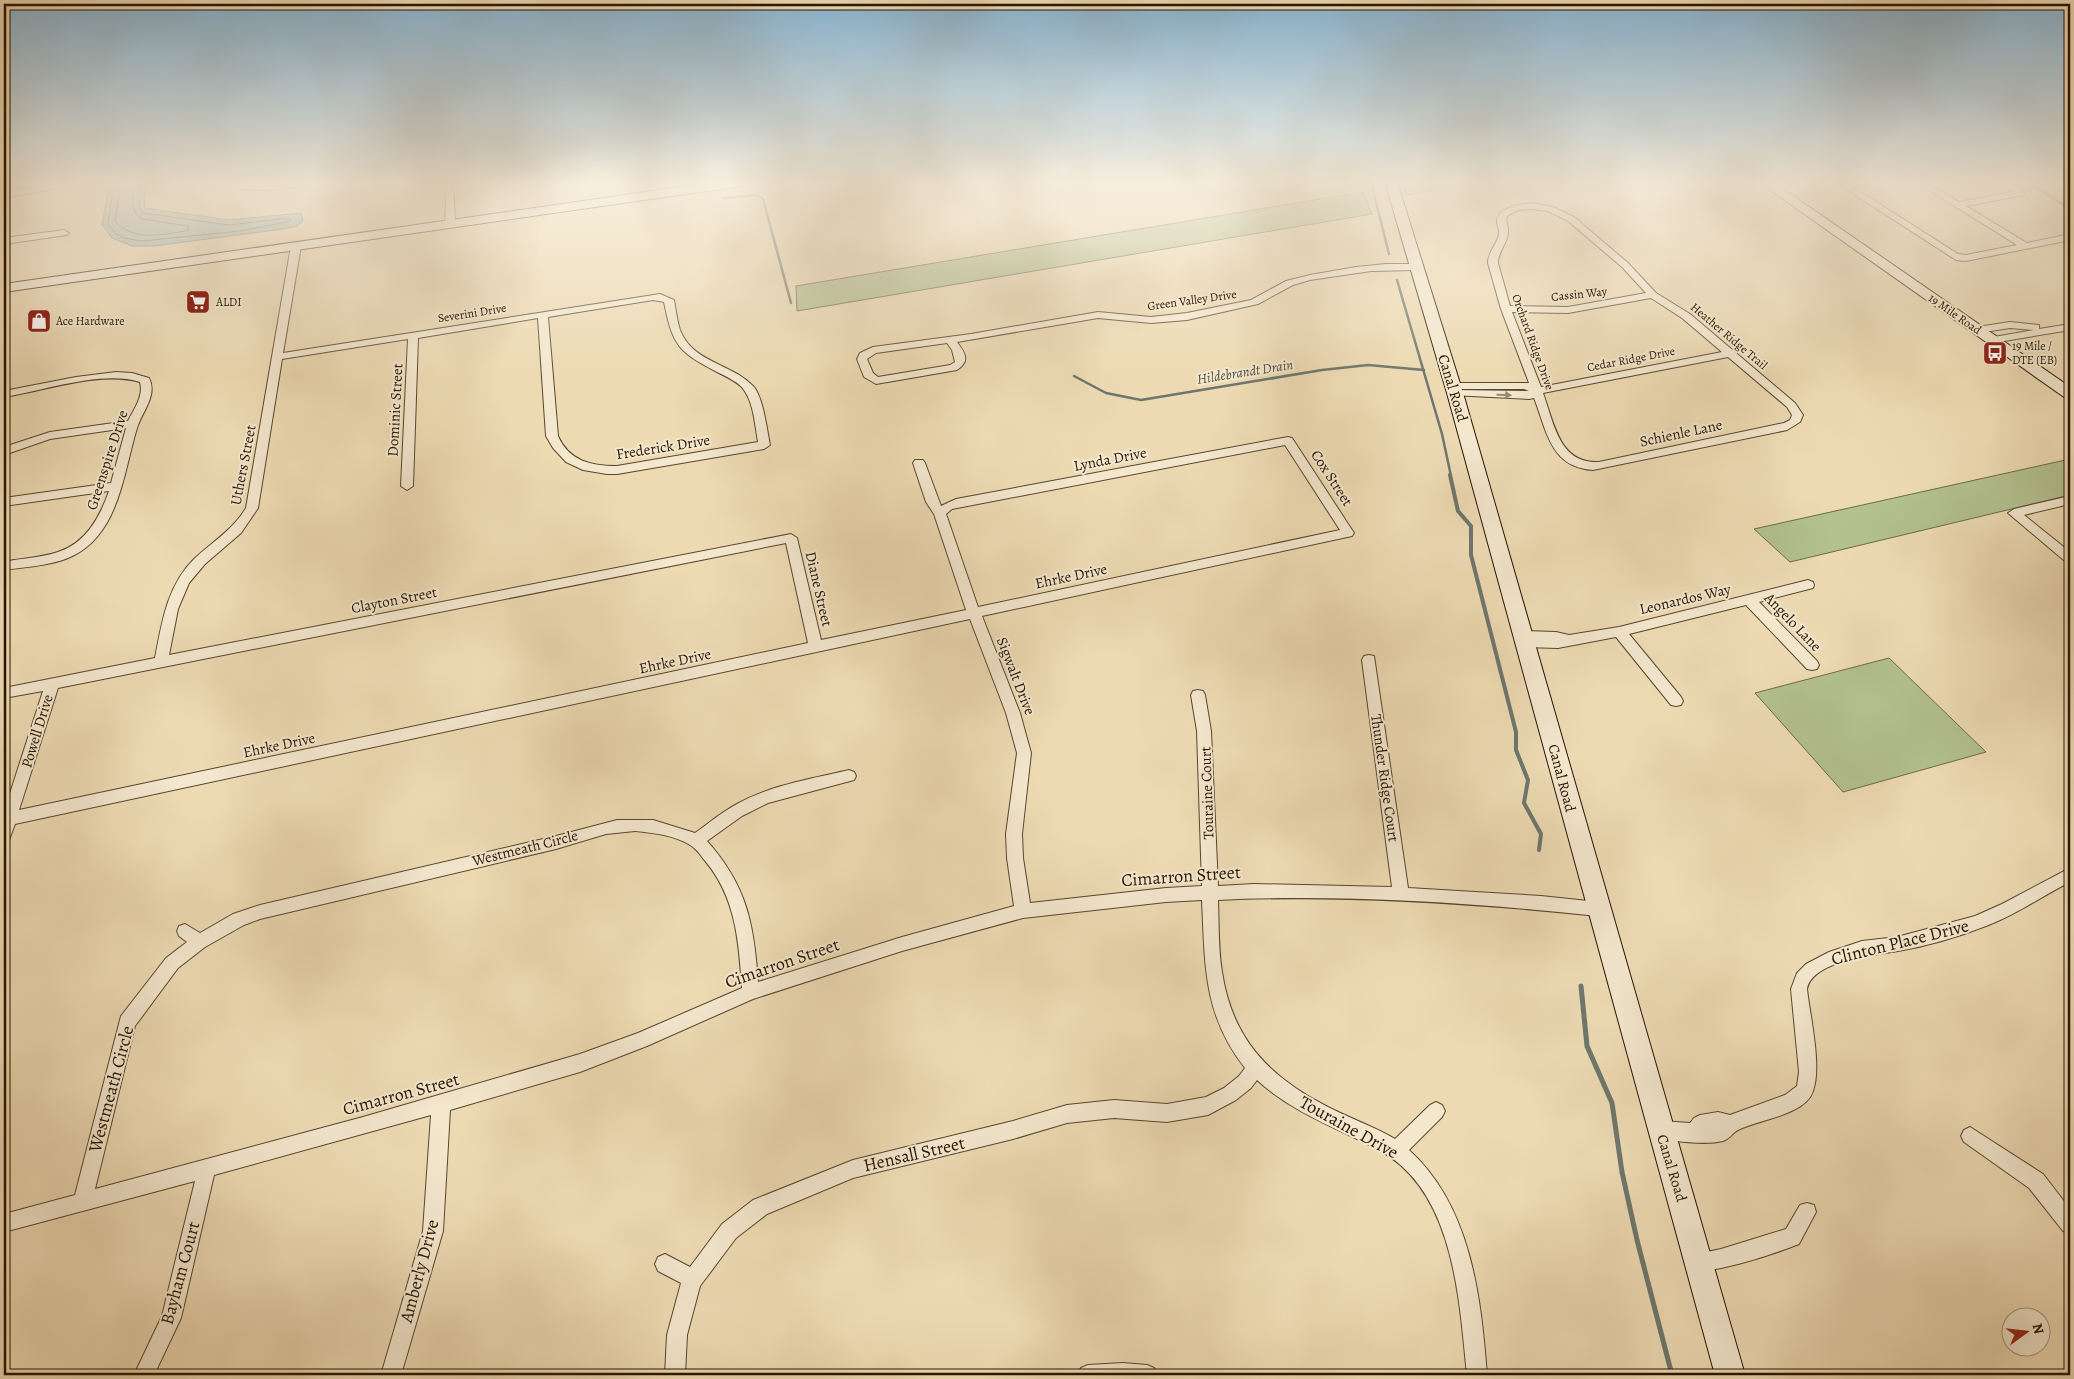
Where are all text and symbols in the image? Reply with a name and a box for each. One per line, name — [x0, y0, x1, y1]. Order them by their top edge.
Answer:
street label: Cassin Way — [1550, 283, 1608, 305]
street label: Green Valley Drive — [1146, 286, 1238, 314]
supermarket icon: ALDI — [185, 289, 211, 315]
street label: 19 Mile Road — [1925, 290, 1985, 338]
street label: Orchard Ridge Drive — [1508, 292, 1558, 392]
place label: ALDI — [215, 294, 242, 310]
street label: Heather Ridge Trail — [1687, 299, 1771, 373]
street label: Severini Drive — [437, 300, 507, 326]
shop icon: Ace Hardware — [26, 308, 52, 334]
place label: Ace Hardware — [55, 313, 125, 329]
place label: 19 Mile / DTE (EB) — [2012, 338, 2057, 368]
bus stop icon: 19 Mile / DTE (EB) — [1982, 340, 2008, 366]
street label: Cedar Ridge Drive — [1586, 343, 1676, 375]
street label: Canal Road — [1433, 352, 1473, 425]
water label: Hildebrandt Drain — [1196, 355, 1295, 389]
street label: Dominic Street — [383, 363, 407, 457]
one-way arrow — [1496, 391, 1512, 399]
street label: Greenspire Drive — [81, 407, 133, 513]
street label: Schienle Lane — [1638, 414, 1724, 452]
street label: Uthers Street — [225, 423, 261, 507]
street label: Frederick Drive — [615, 430, 712, 464]
street label: Lynda Drive — [1072, 442, 1149, 476]
street label: Cox Street — [1306, 446, 1358, 510]
street label: Diane Street — [801, 549, 837, 629]
street label: Ehrke Drive — [1033, 559, 1109, 593]
street label: Leonardos Way — [1637, 579, 1733, 619]
street label: Clayton Street — [349, 582, 439, 618]
street label: Angelo Lane — [1759, 588, 1826, 656]
street label: Sigwalt Drive — [992, 634, 1040, 718]
street label: Ehrke Drive — [637, 644, 713, 678]
street label: Powell Drive — [16, 692, 58, 770]
street label: Thunder Ridge Court — [1366, 713, 1404, 843]
street label: Ehrke Drive — [241, 728, 317, 762]
street label: Canal Road — [1543, 742, 1581, 815]
street label: Touraine Court — [1195, 746, 1219, 840]
street label: Westmeath Circle — [469, 825, 580, 871]
street label: Cimarron Street — [1121, 860, 1242, 892]
street label: Clinton Place Drive — [1829, 913, 1971, 971]
street label: Cimarron Street — [722, 932, 843, 994]
street label: Westmeath Circle — [82, 1023, 139, 1156]
street label: Cimarron Street — [340, 1067, 462, 1121]
street label: Touraine Drive — [1295, 1090, 1403, 1164]
street label: Hensall Street — [861, 1131, 967, 1177]
street label: Canal Road — [1652, 1132, 1692, 1205]
street label: Amberly Drive — [393, 1217, 444, 1326]
street label: Bayham Court — [155, 1219, 205, 1327]
north arrow — [2002, 1306, 2052, 1356]
text: N — [2028, 1321, 2049, 1336]

